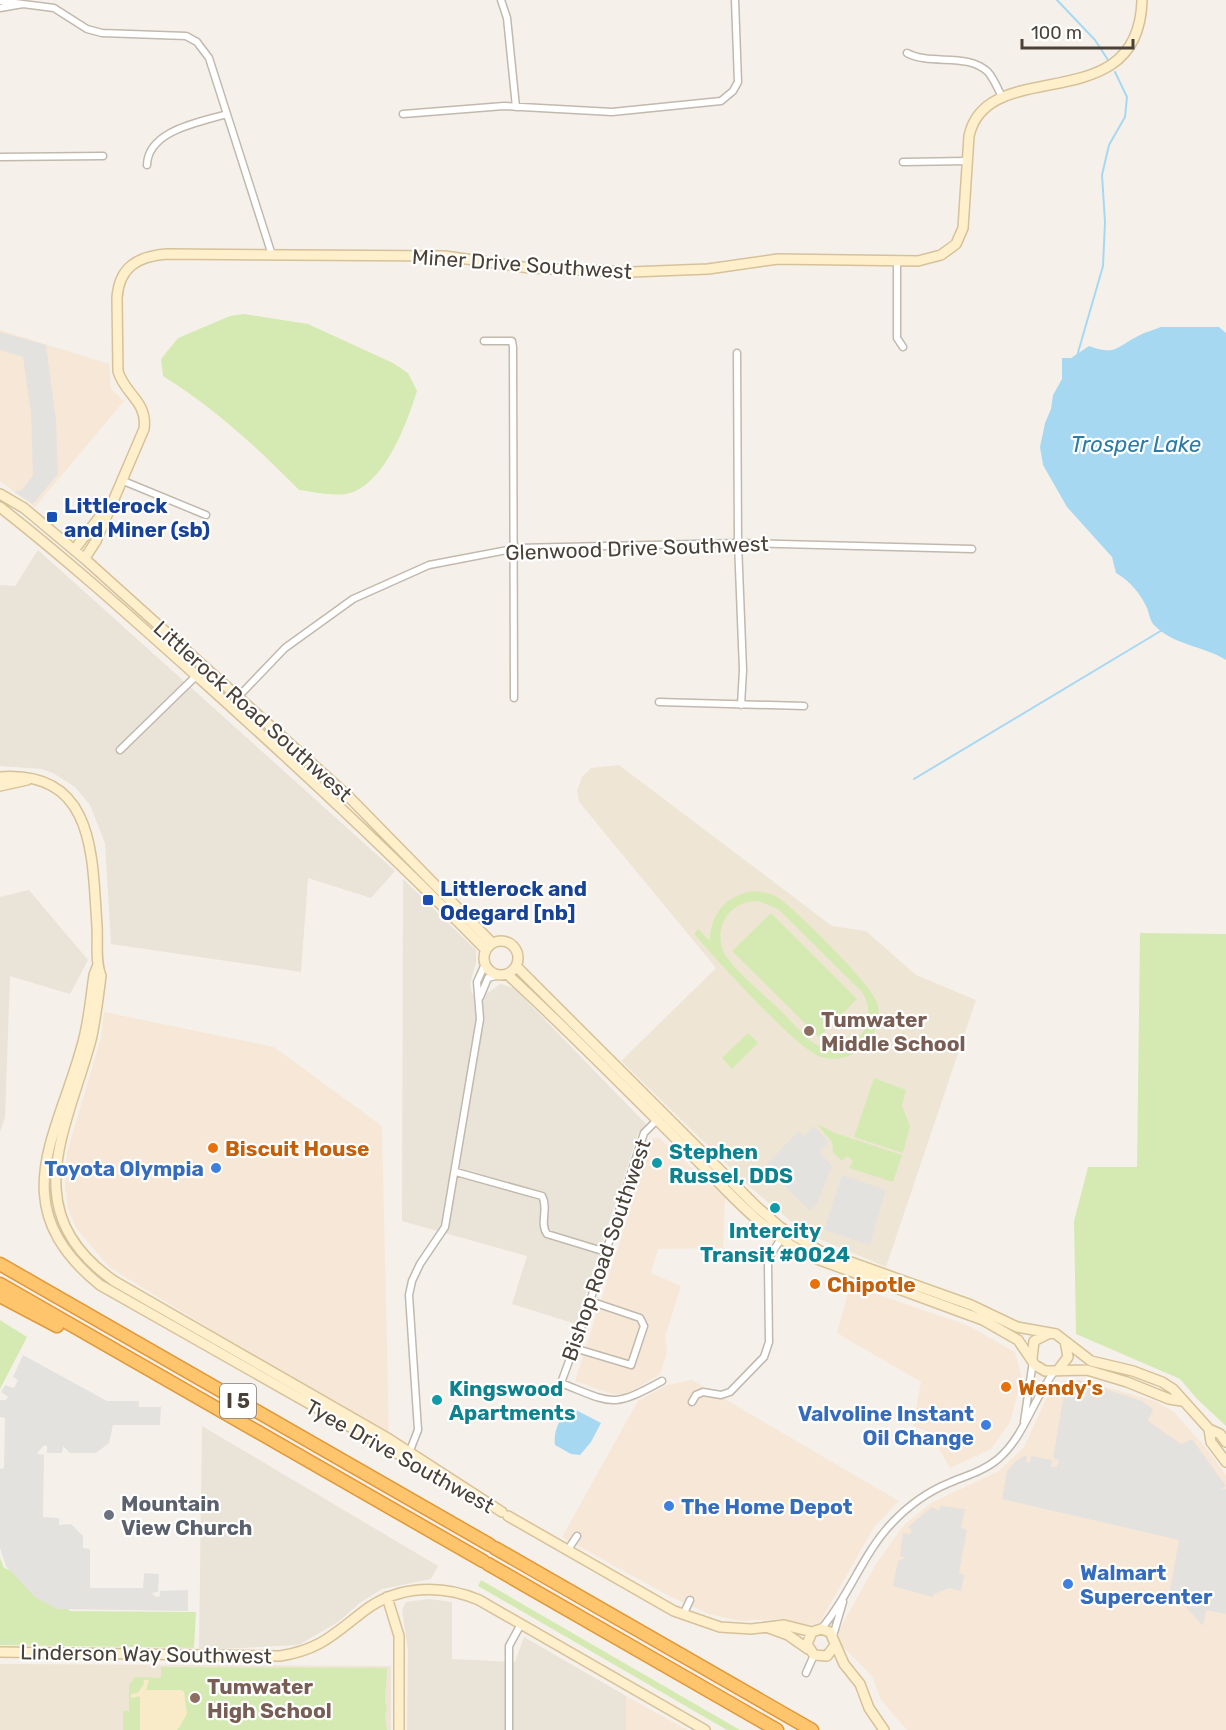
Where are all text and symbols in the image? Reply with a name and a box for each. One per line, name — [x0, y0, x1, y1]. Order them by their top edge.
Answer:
scale bar — [1022, 12, 1133, 50]
text: 100 m — [1031, 22, 1082, 44]
street label: Miner Drive Southwest — [411, 244, 633, 284]
water label: Trosper Lake — [1071, 431, 1201, 458]
place label: Littlerock and Miner (sb) — [64, 493, 210, 542]
marker: Littlerock and Miner (sb) — [45, 510, 59, 524]
street label: Glenwood Drive Southwest — [505, 531, 769, 565]
street label: Littlerock Road Southwest — [149, 615, 357, 807]
place label: Littlerock and Odegard [nb] — [440, 876, 587, 925]
marker: Littlerock and Odegard [nb] — [421, 893, 435, 907]
place label: Tumwater Middle School — [821, 1007, 965, 1056]
marker: Tumwater Middle School — [802, 1024, 816, 1038]
place label: Biscuit House — [225, 1136, 370, 1161]
street label: Bishop Road Southwest — [556, 1136, 656, 1364]
place label: Stephen Russel, DDS — [669, 1139, 793, 1188]
marker: Biscuit House — [206, 1141, 220, 1155]
place label: Toyota Olympia — [44, 1156, 204, 1181]
marker: Stephen Russel, DDS — [650, 1156, 664, 1170]
marker: Toyota Olympia — [209, 1161, 223, 1175]
marker: Intercity Transit #0024 — [768, 1201, 782, 1215]
place label: Intercity Transit #0024 — [700, 1218, 850, 1267]
place label: Chipotle — [827, 1272, 916, 1297]
marker: Chipotle — [808, 1277, 822, 1291]
place label: Wendy's — [1018, 1375, 1103, 1400]
place label: Kingswood Apartments — [449, 1376, 576, 1425]
marker: Wendy's — [999, 1380, 1013, 1394]
road number: I 5 — [220, 1384, 256, 1418]
marker: Kingswood Apartments — [430, 1393, 444, 1407]
street label: Tyee Drive Southwest — [301, 1394, 499, 1518]
place label: Valvoline Instant Oil Change — [798, 1401, 974, 1450]
marker: Valvoline Instant Oil Change — [979, 1418, 993, 1432]
place label: Mountain View Church — [121, 1491, 252, 1540]
place label: The Home Depot — [681, 1494, 853, 1519]
marker: The Home Depot — [662, 1499, 676, 1513]
marker: Mountain View Church — [102, 1508, 116, 1522]
place label: Walmart Supercenter — [1080, 1560, 1213, 1609]
marker: Walmart Supercenter — [1061, 1577, 1075, 1591]
street label: Linderson Way Southwest — [20, 1639, 272, 1669]
place label: Tumwater High School — [207, 1674, 332, 1723]
marker: Tumwater High School — [188, 1691, 202, 1705]

